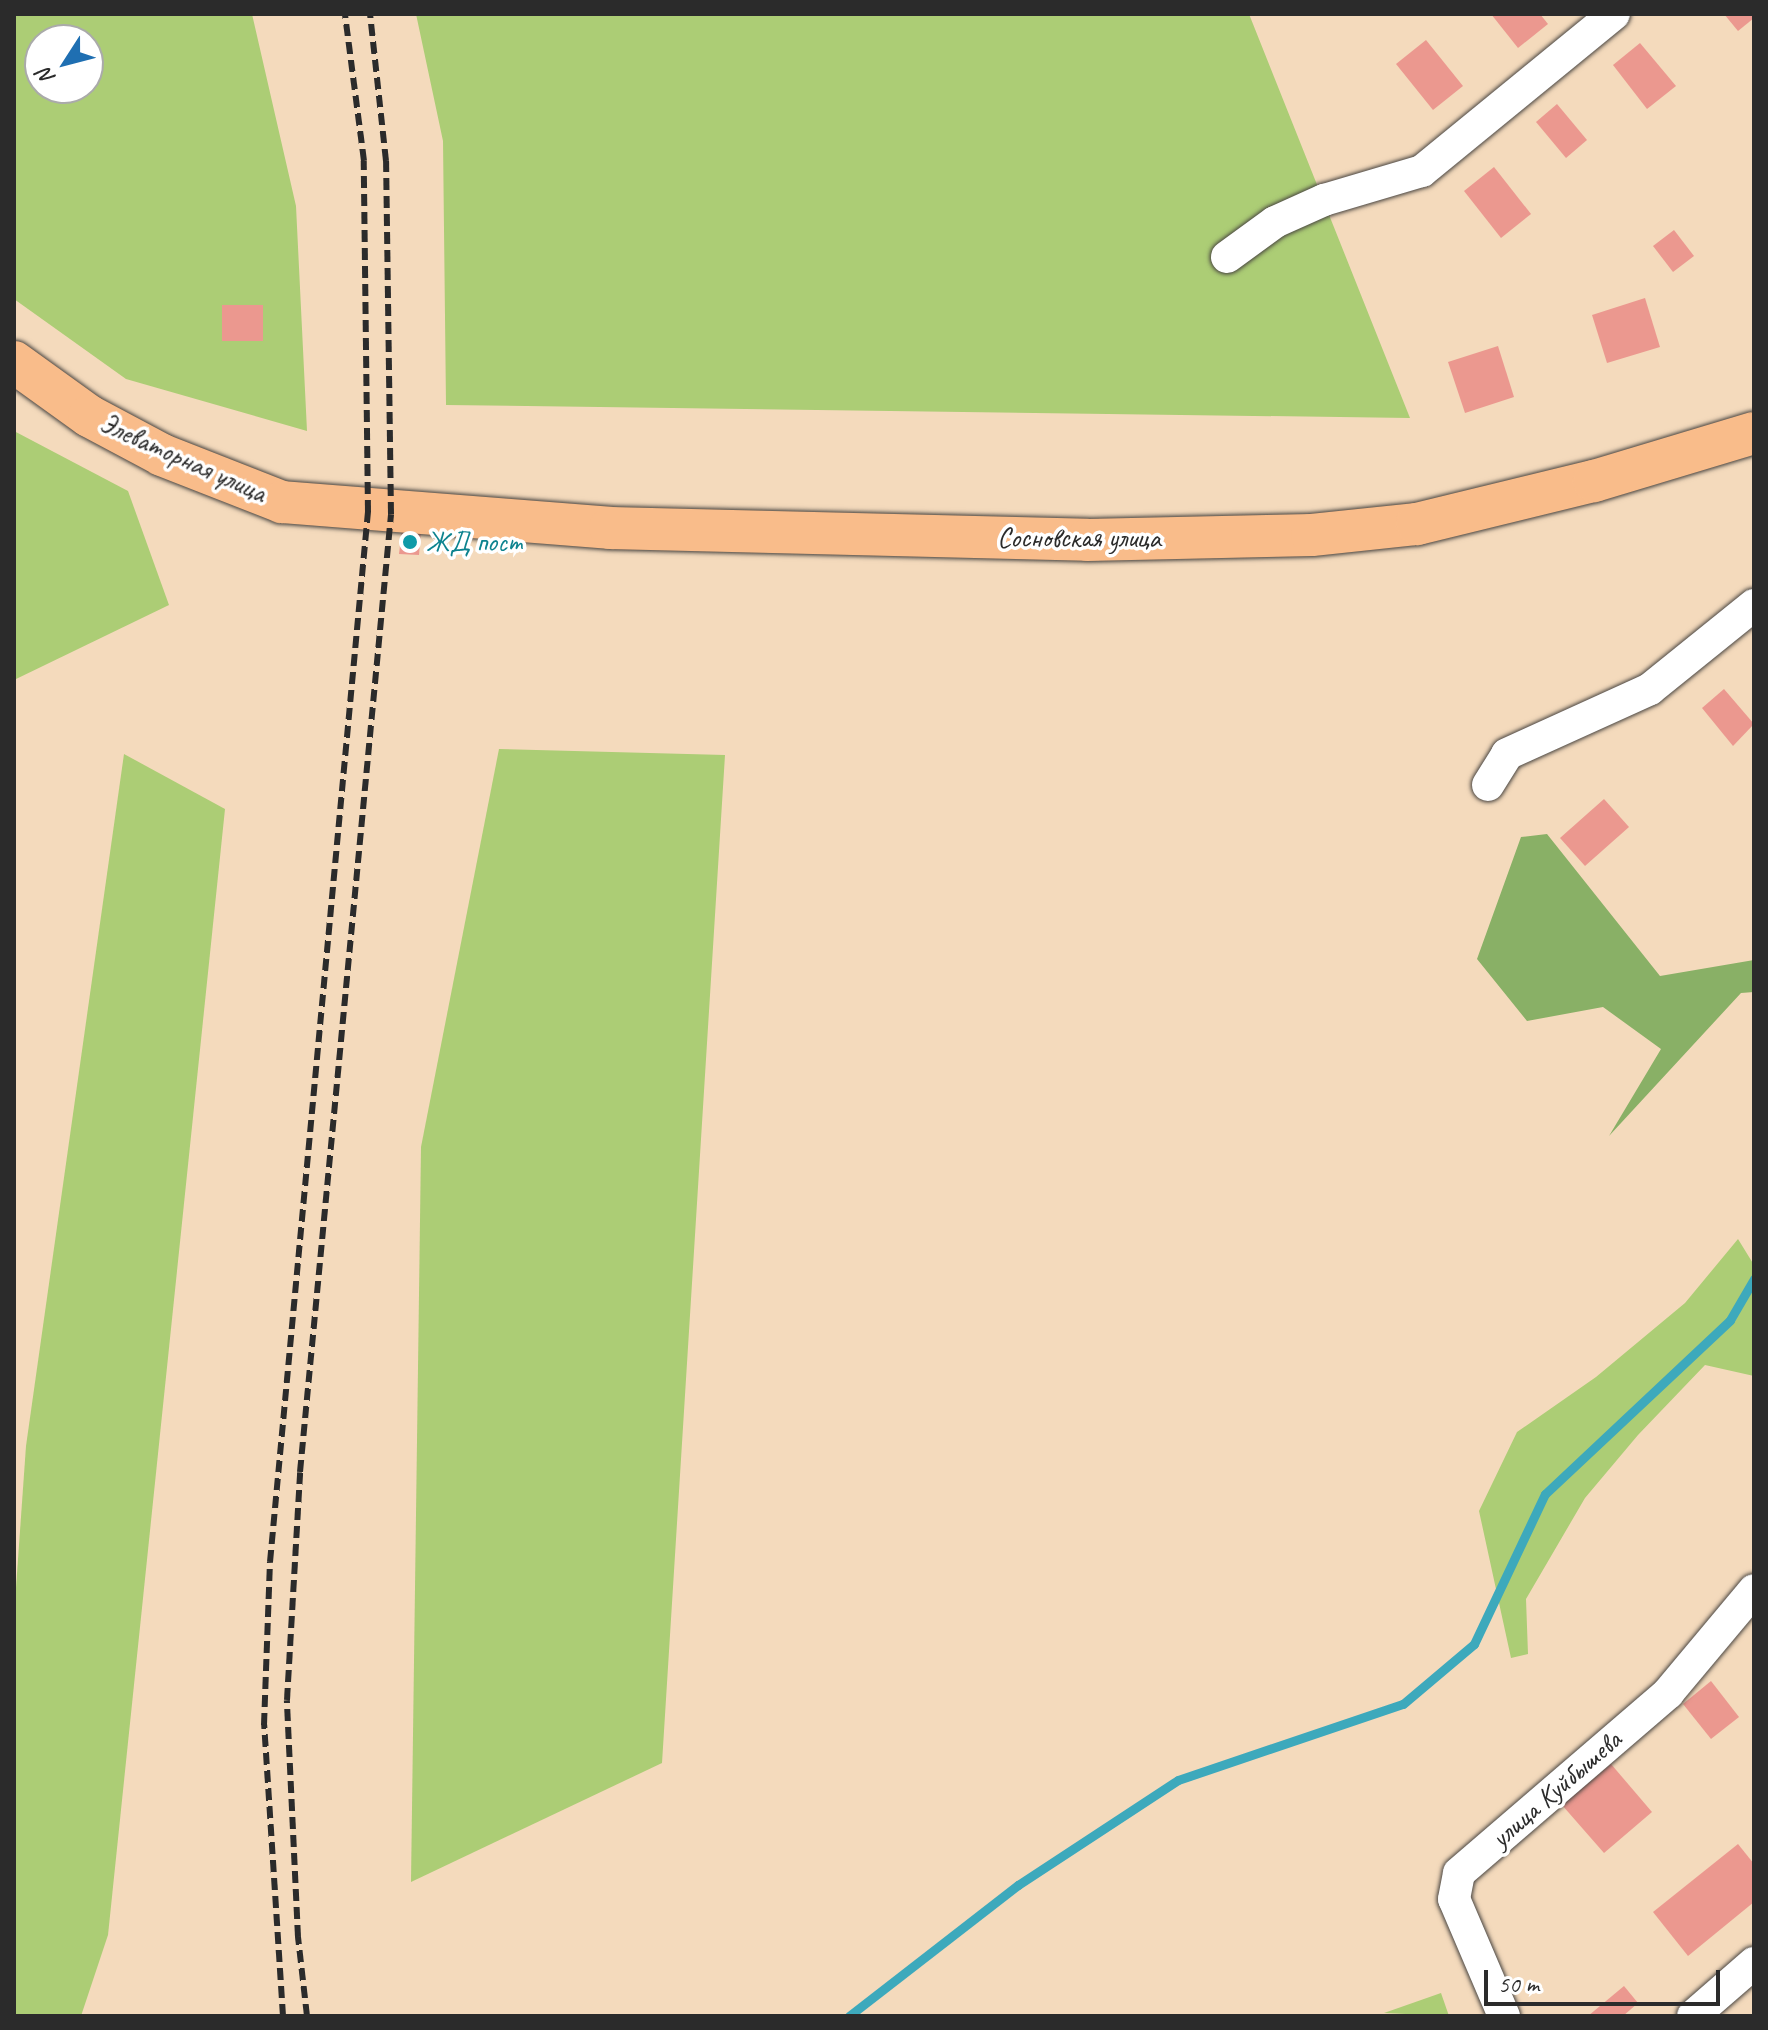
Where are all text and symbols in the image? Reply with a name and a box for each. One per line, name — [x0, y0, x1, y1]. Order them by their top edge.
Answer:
north arrow — [24, 24, 104, 104]
text: N — [31, 63, 62, 91]
street label: Элеваторная улица — [94, 406, 272, 510]
street label: Сосновская улица — [997, 521, 1161, 555]
place label: ЖД пост — [426, 525, 522, 559]
marker: ЖД пост — [401, 533, 419, 551]
street label: улица Куйбышева — [1484, 1723, 1628, 1855]
scale bar — [1488, 1954, 1724, 2004]
text: 50 m — [1498, 1969, 1539, 1999]

